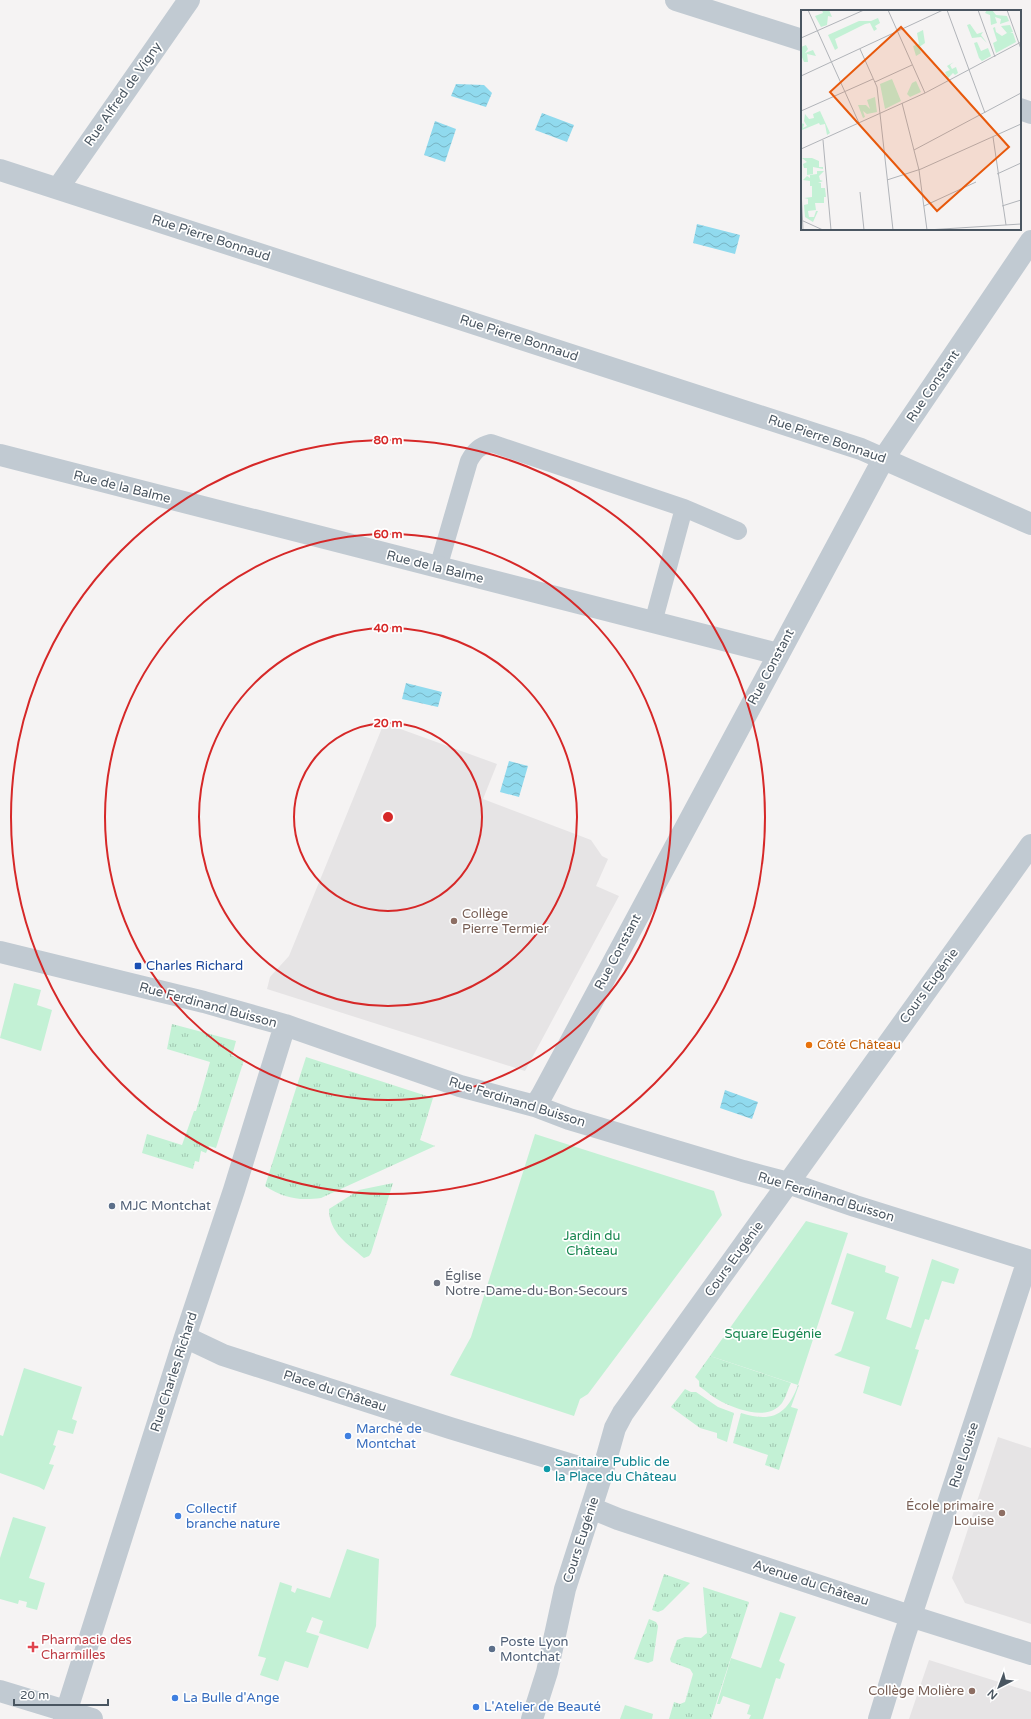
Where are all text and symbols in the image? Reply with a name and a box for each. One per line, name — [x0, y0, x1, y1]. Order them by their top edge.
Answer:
inset map — [801, 10, 1021, 230]
street label: Rue Alfred de Vigny — [81, 39, 165, 149]
street label: Rue Pierre Bonnaud — [150, 211, 272, 265]
street label: Rue Pierre Bonnaud — [458, 311, 580, 365]
street label: Rue Constant — [903, 347, 963, 425]
street label: Rue Pierre Bonnaud — [766, 411, 888, 467]
text: 80 m — [373, 433, 403, 447]
street label: Rue de la Balme — [72, 467, 172, 507]
text: 60 m — [373, 527, 403, 541]
street label: Rue de la Balme — [385, 547, 485, 587]
text: 40 m — [373, 621, 403, 635]
street label: Rue Constant — [744, 626, 798, 708]
text: 20 m — [373, 716, 403, 730]
centre of rings — [381, 810, 395, 824]
place label: Collège Pierre Termier — [462, 906, 549, 937]
street label: Rue Constant — [591, 911, 645, 993]
marker: Collège Pierre Termier — [449, 916, 459, 926]
street label: Cours Eugénie — [896, 945, 962, 1027]
place label: Charles Richard — [146, 958, 243, 974]
marker: Charles Richard — [133, 961, 143, 971]
street label: Rue Ferdinand Buisson — [137, 979, 279, 1031]
place label: Côté Château — [817, 1037, 901, 1053]
marker: Côté Château — [804, 1040, 814, 1050]
street label: Rue Ferdinand Buisson — [447, 1074, 587, 1130]
street label: Rue Ferdinand Buisson — [756, 1169, 896, 1225]
place label: MJC Montchat — [120, 1198, 211, 1214]
marker: MJC Montchat — [107, 1201, 117, 1211]
street label: Cours Eugénie — [701, 1218, 767, 1300]
park label: Jardin du Château — [563, 1228, 621, 1259]
place label: Église Notre-Dame-du-Bon-Secours — [445, 1268, 628, 1299]
marker: Église Notre-Dame-du-Bon-Secours — [432, 1278, 442, 1288]
street label: Rue Charles Richard — [147, 1310, 201, 1434]
park label: Square Eugénie — [724, 1326, 822, 1342]
street label: Place du Château — [281, 1367, 389, 1415]
street label: Rue Louise — [946, 1420, 982, 1490]
place label: Marché de Montchat — [356, 1421, 422, 1452]
marker: Marché de Montchat — [343, 1431, 353, 1441]
place label: Sanitaire Public de la Place du Château — [555, 1454, 677, 1485]
marker: Sanitaire Public de la Place du Château — [542, 1464, 552, 1474]
street label: Cours Eugénie — [560, 1495, 602, 1585]
place label: École primaire Louise — [906, 1498, 994, 1529]
place label: Collectif branche nature — [186, 1501, 280, 1532]
marker: École primaire Louise — [997, 1508, 1007, 1518]
marker: Collectif branche nature — [173, 1511, 183, 1521]
street label: Avenue du Château — [751, 1557, 871, 1609]
place label: Pharmacie des Charmilles — [41, 1632, 132, 1663]
place label: Poste Lyon Montchat — [500, 1634, 568, 1665]
marker: Pharmacie des Charmilles — [28, 1642, 38, 1652]
marker: Poste Lyon Montchat — [487, 1644, 497, 1654]
north arrow — [979, 1667, 1019, 1707]
scale bar — [14, 1681, 108, 1707]
place label: Collège Molière — [868, 1683, 964, 1699]
marker: Collège Molière — [967, 1686, 977, 1696]
text: N — [985, 1686, 1000, 1702]
text: 20 m — [20, 1688, 49, 1702]
place label: La Bulle d'Ange — [183, 1690, 279, 1706]
marker: La Bulle d'Ange — [170, 1693, 180, 1703]
place label: L'Atelier de Beauté — [484, 1699, 601, 1715]
marker: L'Atelier de Beauté — [471, 1702, 481, 1712]

